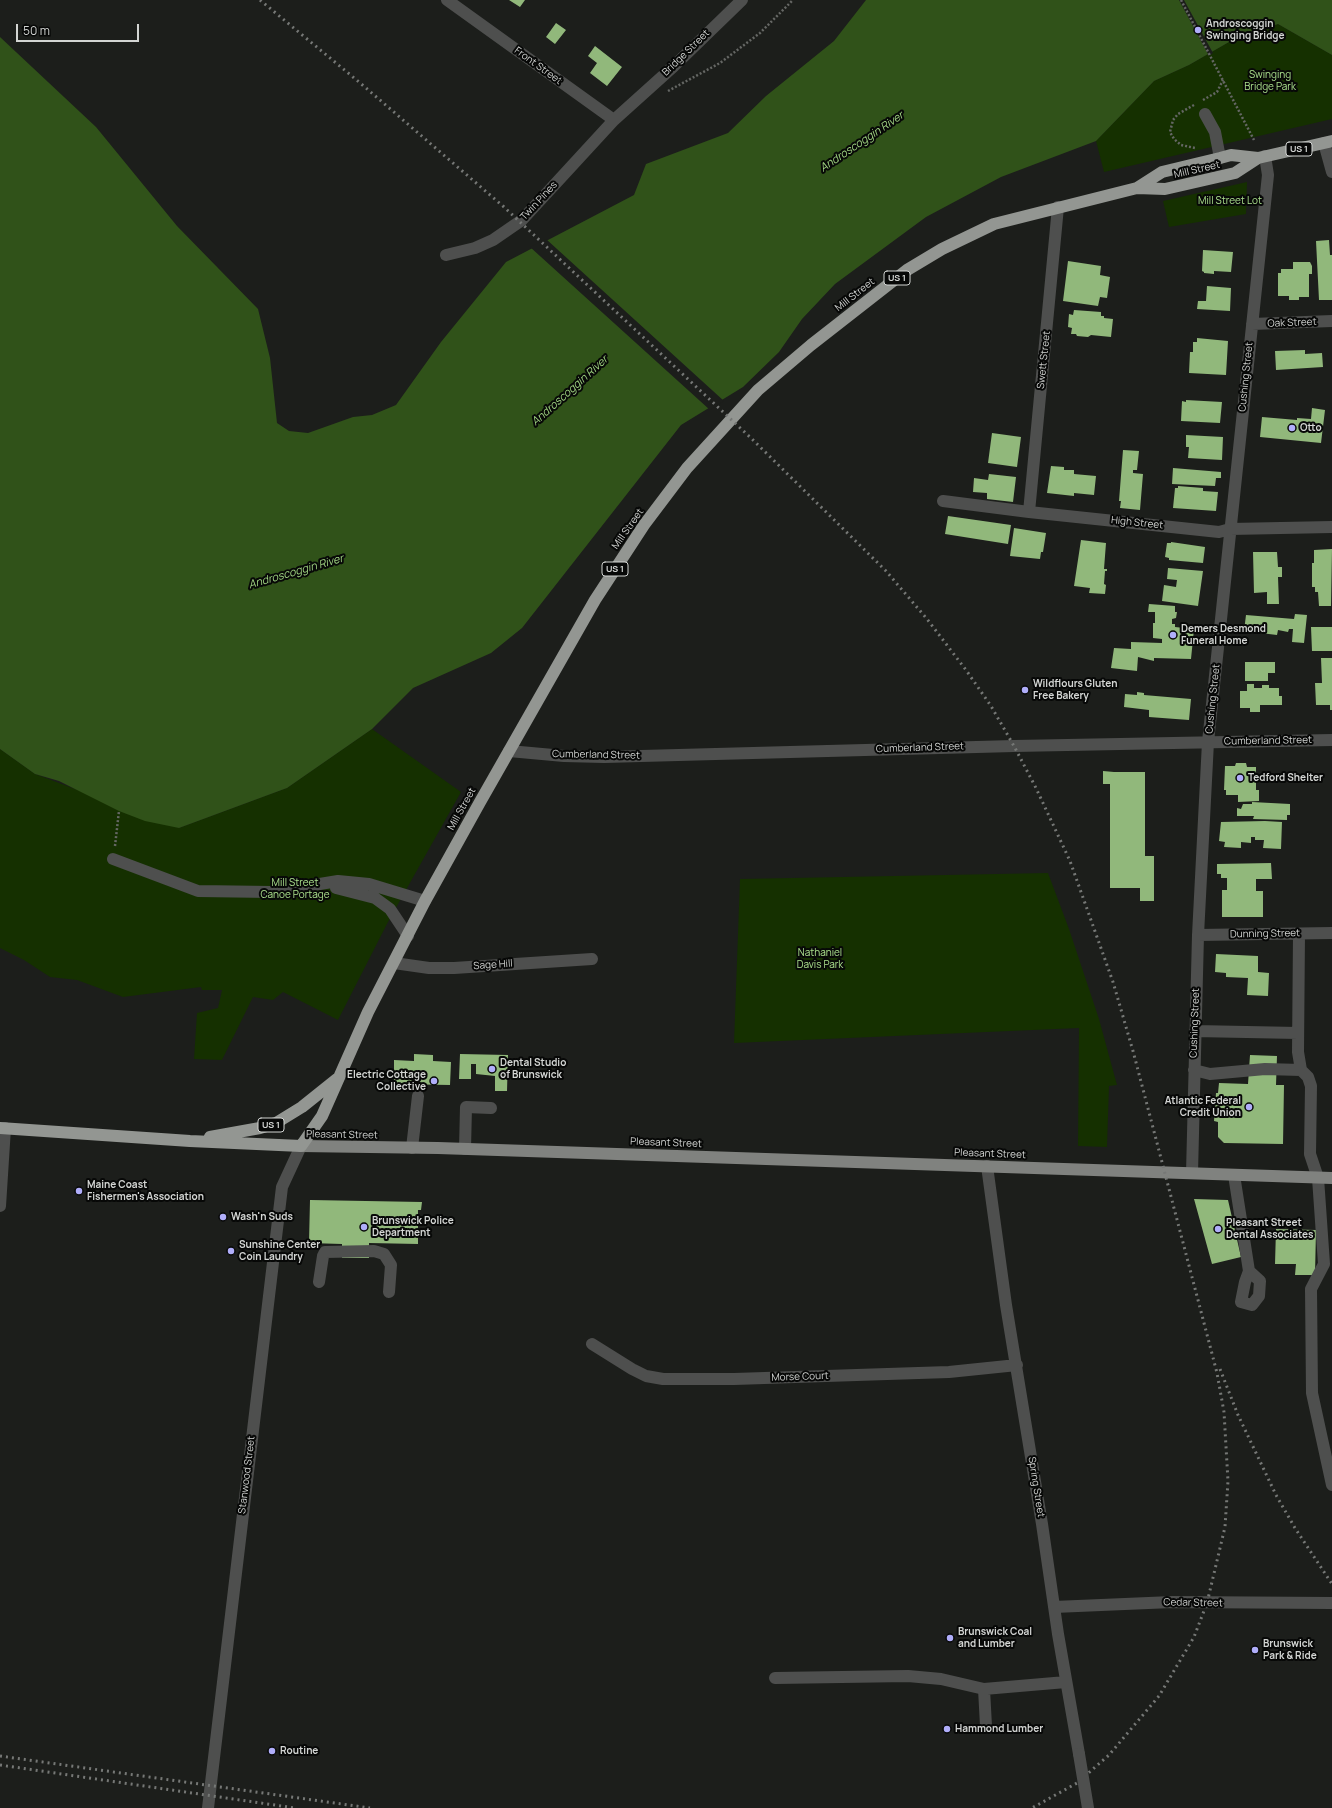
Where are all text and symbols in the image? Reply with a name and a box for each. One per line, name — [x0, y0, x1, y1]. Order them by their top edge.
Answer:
scale bar — [18, 16, 141, 42]
place label: Androscoggin Swinging Bridge — [1206, 18, 1284, 42]
text: 50 m — [23, 22, 50, 39]
marker: Androscoggin Swinging Bridge — [1193, 25, 1203, 35]
street label: Bridge Street — [660, 27, 712, 79]
street label: Front Street — [512, 45, 564, 87]
park label: Swinging Bridge Park — [1244, 69, 1296, 92]
water label: Androscoggin River — [818, 109, 906, 175]
road number: US 1 — [1286, 142, 1312, 156]
street label: Mill Street — [1173, 159, 1221, 181]
street label: Twin Pines — [518, 179, 560, 223]
park label: Mill Street Lot — [1198, 195, 1262, 207]
road number: US 1 — [884, 271, 910, 285]
street label: Mill Street — [833, 276, 877, 314]
street label: Oak Street — [1267, 316, 1317, 330]
street label: Swett Street — [1035, 330, 1053, 390]
street label: Cushing Street — [1236, 342, 1256, 412]
water label: Androscoggin River — [529, 353, 611, 429]
place label: Otto — [1300, 422, 1322, 434]
marker: Otto — [1287, 423, 1297, 433]
street label: Mill Street — [610, 506, 646, 552]
street label: High Street — [1110, 514, 1164, 532]
water label: Androscoggin River — [247, 552, 345, 592]
road number: US 1 — [602, 562, 628, 576]
place label: Demers Desmond Funeral Home — [1181, 623, 1266, 646]
marker: Demers Desmond Funeral Home — [1168, 630, 1178, 640]
street label: Cushing Street — [1203, 664, 1223, 734]
place label: Wildflours Gluten Free Bakery — [1033, 678, 1117, 702]
marker: Wildflours Gluten Free Bakery — [1020, 685, 1030, 695]
street label: Cumberland Street — [1224, 734, 1312, 748]
street label: Cumberland Street — [876, 740, 964, 756]
street label: Cumberland Street — [552, 748, 640, 762]
place label: Tedford Shelter — [1248, 772, 1323, 784]
marker: Tedford Shelter — [1235, 773, 1245, 783]
street label: Mill Street — [445, 786, 479, 832]
park label: Mill Street Canoe Portage — [260, 877, 330, 900]
street label: Dunning Street — [1230, 927, 1300, 941]
park label: Nathaniel Davis Park — [797, 947, 843, 970]
street label: Sage Hill — [473, 958, 513, 972]
street label: Cushing Street — [1188, 988, 1202, 1058]
place label: Dental Studio of Brunswick — [500, 1057, 566, 1080]
marker: Dental Studio of Brunswick — [487, 1064, 497, 1074]
place label: Electric Cottage Collective — [347, 1069, 426, 1092]
marker: Electric Cottage Collective — [429, 1076, 439, 1086]
place label: Atlantic Federal Credit Union — [1165, 1095, 1241, 1118]
marker: Atlantic Federal Credit Union — [1244, 1102, 1254, 1112]
road number: US 1 — [258, 1118, 284, 1132]
street label: Pleasant Street — [306, 1128, 378, 1142]
street label: Pleasant Street — [630, 1136, 702, 1150]
street label: Pleasant Street — [954, 1147, 1026, 1161]
place label: Maine Coast Fishermen's Association — [87, 1179, 204, 1202]
marker: Maine Coast Fishermen's Association — [74, 1186, 84, 1196]
place label: Wash'n Suds — [231, 1211, 293, 1223]
marker: Wash'n Suds — [218, 1212, 228, 1222]
place label: Brunswick Police Department — [372, 1215, 454, 1238]
place label: Pleasant Street Dental Associates — [1226, 1217, 1313, 1240]
marker: Brunswick Police Department — [359, 1222, 369, 1232]
marker: Pleasant Street Dental Associates — [1213, 1224, 1223, 1234]
place label: Sunshine Center Coin Laundry — [239, 1239, 320, 1262]
marker: Sunshine Center Coin Laundry — [226, 1246, 236, 1256]
street label: Morse Court — [771, 1370, 829, 1384]
street label: Stanwood Street — [236, 1435, 258, 1515]
street label: Spring Street — [1025, 1456, 1047, 1518]
street label: Cedar Street — [1163, 1596, 1223, 1610]
place label: Brunswick Coal and Lumber — [958, 1626, 1032, 1650]
marker: Brunswick Coal and Lumber — [945, 1633, 955, 1643]
place label: Brunswick Park & Ride — [1263, 1638, 1317, 1662]
marker: Brunswick Park & Ride — [1250, 1645, 1260, 1655]
place label: Hammond Lumber — [955, 1723, 1043, 1735]
marker: Hammond Lumber — [942, 1724, 952, 1734]
place label: Routine — [280, 1745, 318, 1757]
marker: Routine — [267, 1746, 277, 1756]

